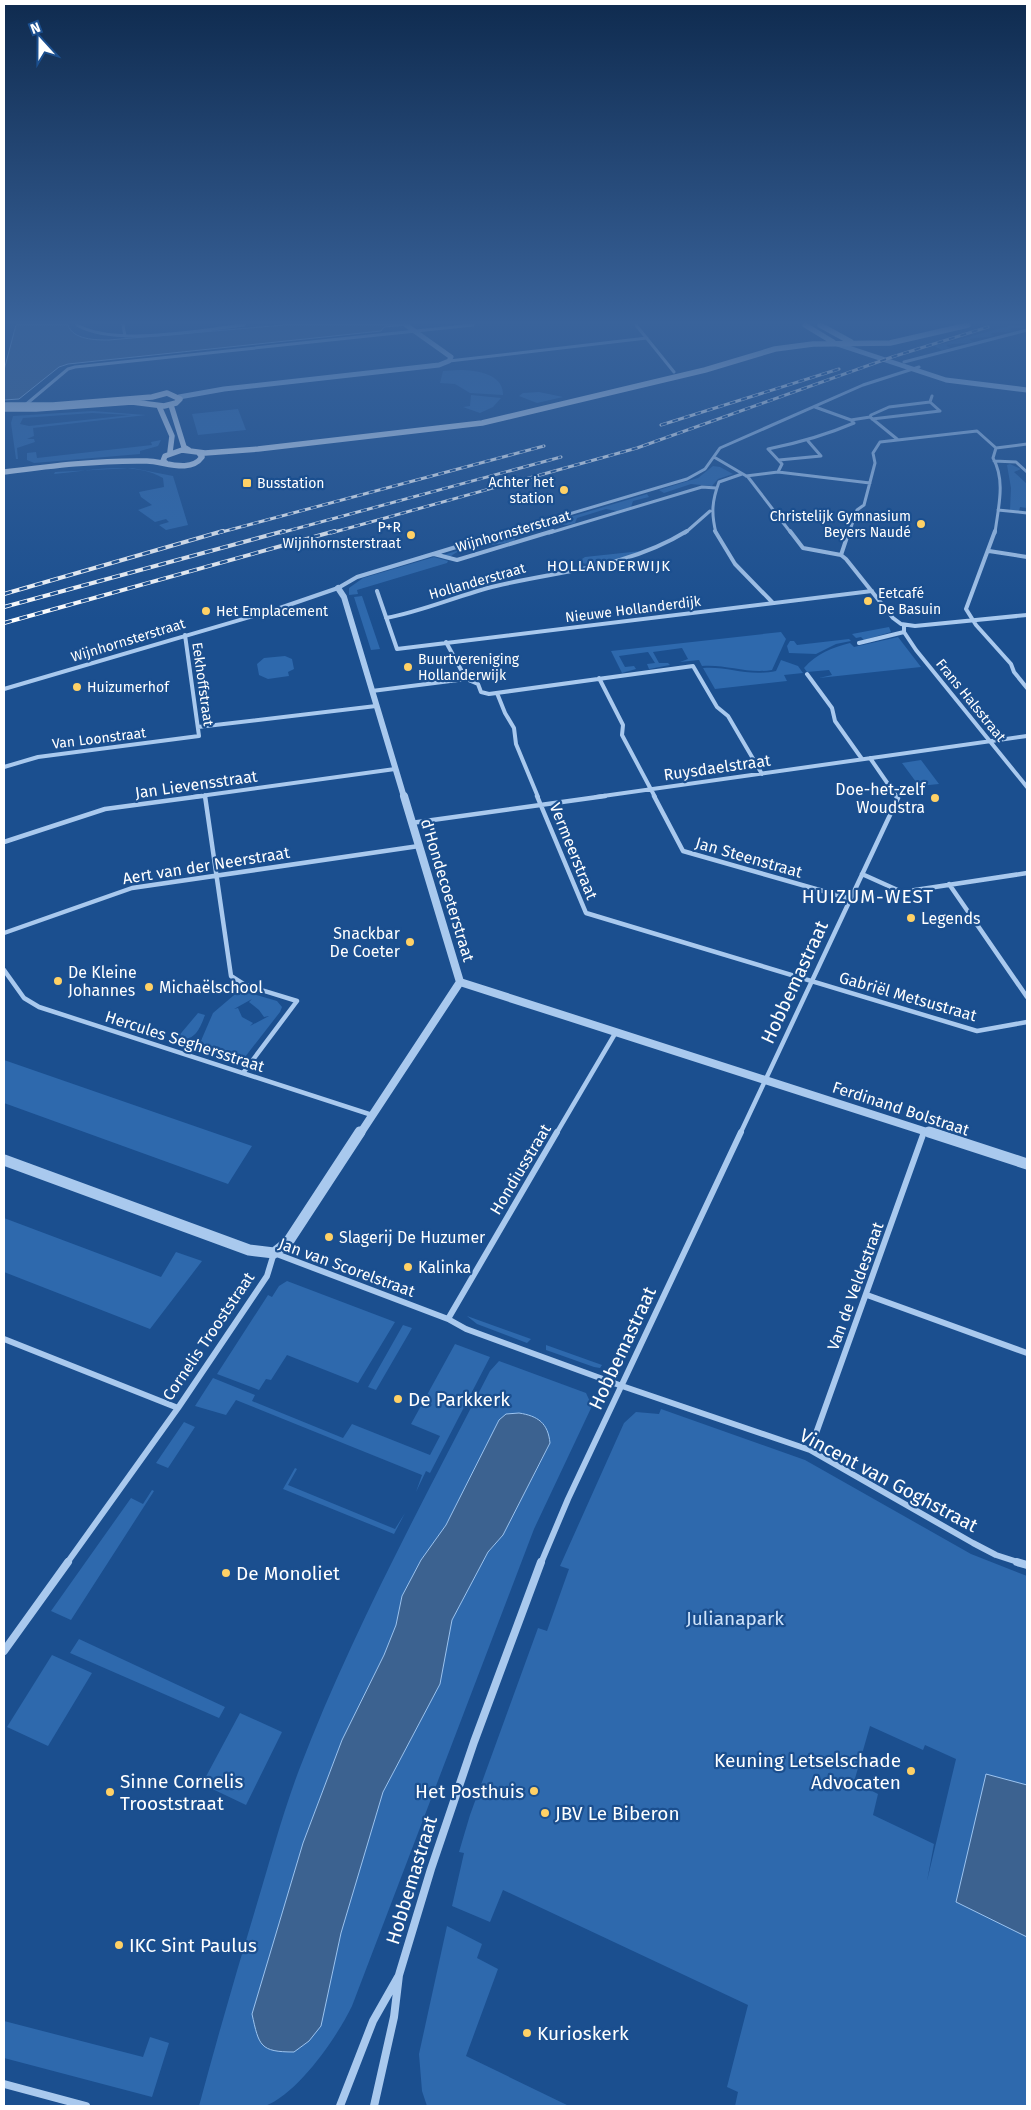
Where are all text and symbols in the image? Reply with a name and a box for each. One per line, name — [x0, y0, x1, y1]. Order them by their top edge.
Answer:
north arrow — [15, 15, 65, 65]
text: N — [28, 19, 43, 38]
place label: Achter het station — [489, 474, 555, 507]
place label: Busstation — [257, 475, 325, 492]
marker: Busstation — [241, 477, 253, 489]
marker: Achter het station — [558, 484, 570, 496]
street label: Wijnhornsterstraat — [454, 507, 573, 556]
place label: Christelijk Gymnasium Beyers Naudé — [770, 508, 911, 541]
marker: Christelijk Gymnasium Beyers Naudé — [915, 518, 927, 530]
place label: P+R Wijnhornsterstraat — [282, 519, 402, 552]
marker: P+R Wijnhornsterstraat — [405, 529, 417, 541]
district label: HOLLANDERWIJK — [547, 557, 671, 575]
street label: Hollanderstraat — [427, 559, 528, 603]
place label: Eetcafé De Basuin — [878, 585, 941, 618]
street label: Nieuwe Hollanderdijk — [564, 593, 703, 626]
marker: Eetcafé De Basuin — [862, 595, 874, 607]
place label: Het Emplacement — [216, 603, 329, 620]
marker: Het Emplacement — [200, 605, 212, 617]
street label: Wijnhornsterstraat — [69, 615, 188, 666]
street label: Eekhoffstraat — [188, 641, 217, 728]
place label: Buurtvereniging Hollanderwijk — [418, 651, 520, 684]
street label: Frans Halsstraat — [932, 655, 1010, 746]
marker: Buurtvereniging Hollanderwijk — [402, 661, 414, 673]
place label: Huizumerhof — [87, 679, 170, 696]
marker: Huizumerhof — [71, 681, 83, 693]
street label: Van Loonstraat — [51, 724, 148, 753]
street label: Ruysdaelstraat — [662, 751, 772, 784]
street label: Jan Lievensstraat — [134, 766, 259, 802]
place label: Doe-het-zelf Woudstra — [835, 780, 927, 817]
marker: Doe-het-zelf Woudstra — [929, 792, 941, 804]
street label: Vermeerstraat — [546, 800, 602, 902]
street label: d'Hondecoeterstraat — [417, 816, 478, 964]
street label: Jan Steenstraat — [693, 833, 805, 882]
street label: Aert van der Neerstraat — [121, 843, 291, 888]
district label: HUIZUM-WEST — [802, 885, 934, 908]
place label: Legends — [921, 909, 981, 928]
marker: Legends — [905, 912, 917, 924]
street label: Hobbemastraat — [756, 917, 833, 1047]
place label: Snackbar De Coeter — [330, 924, 401, 961]
marker: Snackbar De Coeter — [404, 936, 416, 948]
place label: De Kleine Johannes — [68, 963, 137, 1000]
street label: Gabriël Metsustraat — [837, 968, 979, 1025]
marker: De Kleine Johannes — [52, 975, 64, 987]
place label: Michaëlschool — [159, 978, 263, 997]
marker: Michaëlschool — [143, 981, 155, 993]
street label: Hercules Seghersstraat — [103, 1007, 267, 1076]
street label: Ferdinand Bolstraat — [830, 1077, 972, 1140]
street label: Hondiusstraat — [486, 1120, 555, 1218]
street label: Van de Veldestraat — [823, 1219, 888, 1353]
place label: Slagerij De Huzumer — [339, 1228, 486, 1247]
marker: Slagerij De Huzumer — [323, 1231, 335, 1243]
street label: Jan van Scorelstraat — [276, 1234, 418, 1301]
place label: Kalinka — [418, 1258, 471, 1277]
marker: Kalinka — [402, 1261, 414, 1273]
street label: Cornelis Trooststraat — [158, 1268, 259, 1404]
street label: Hobbemastraat — [584, 1283, 661, 1413]
place label: De Parkkerk — [408, 1388, 510, 1411]
marker: De Parkkerk — [392, 1393, 404, 1405]
street label: Vincent van Goghstraat — [796, 1424, 982, 1537]
place label: De Monoliet — [236, 1562, 340, 1585]
marker: De Monoliet — [220, 1567, 232, 1579]
park label: Julianapark — [686, 1607, 784, 1630]
place label: Keuning Letselschade Advocaten — [714, 1749, 901, 1794]
marker: Keuning Letselschade Advocaten — [905, 1765, 917, 1777]
place label: Sinne Cornelis Trooststraat — [120, 1770, 243, 1815]
place label: Het Posthuis — [415, 1780, 524, 1803]
marker: Het Posthuis — [528, 1785, 540, 1797]
marker: Sinne Cornelis Trooststraat — [104, 1786, 116, 1798]
place label: JBV Le Biberon — [555, 1802, 680, 1825]
marker: JBV Le Biberon — [539, 1807, 551, 1819]
street label: Hobbemastraat — [381, 1813, 442, 1947]
place label: IKC Sint Paulus — [129, 1934, 257, 1957]
marker: IKC Sint Paulus — [113, 1939, 125, 1951]
place label: Kurioskerk — [537, 2022, 629, 2045]
marker: Kurioskerk — [521, 2027, 533, 2039]

